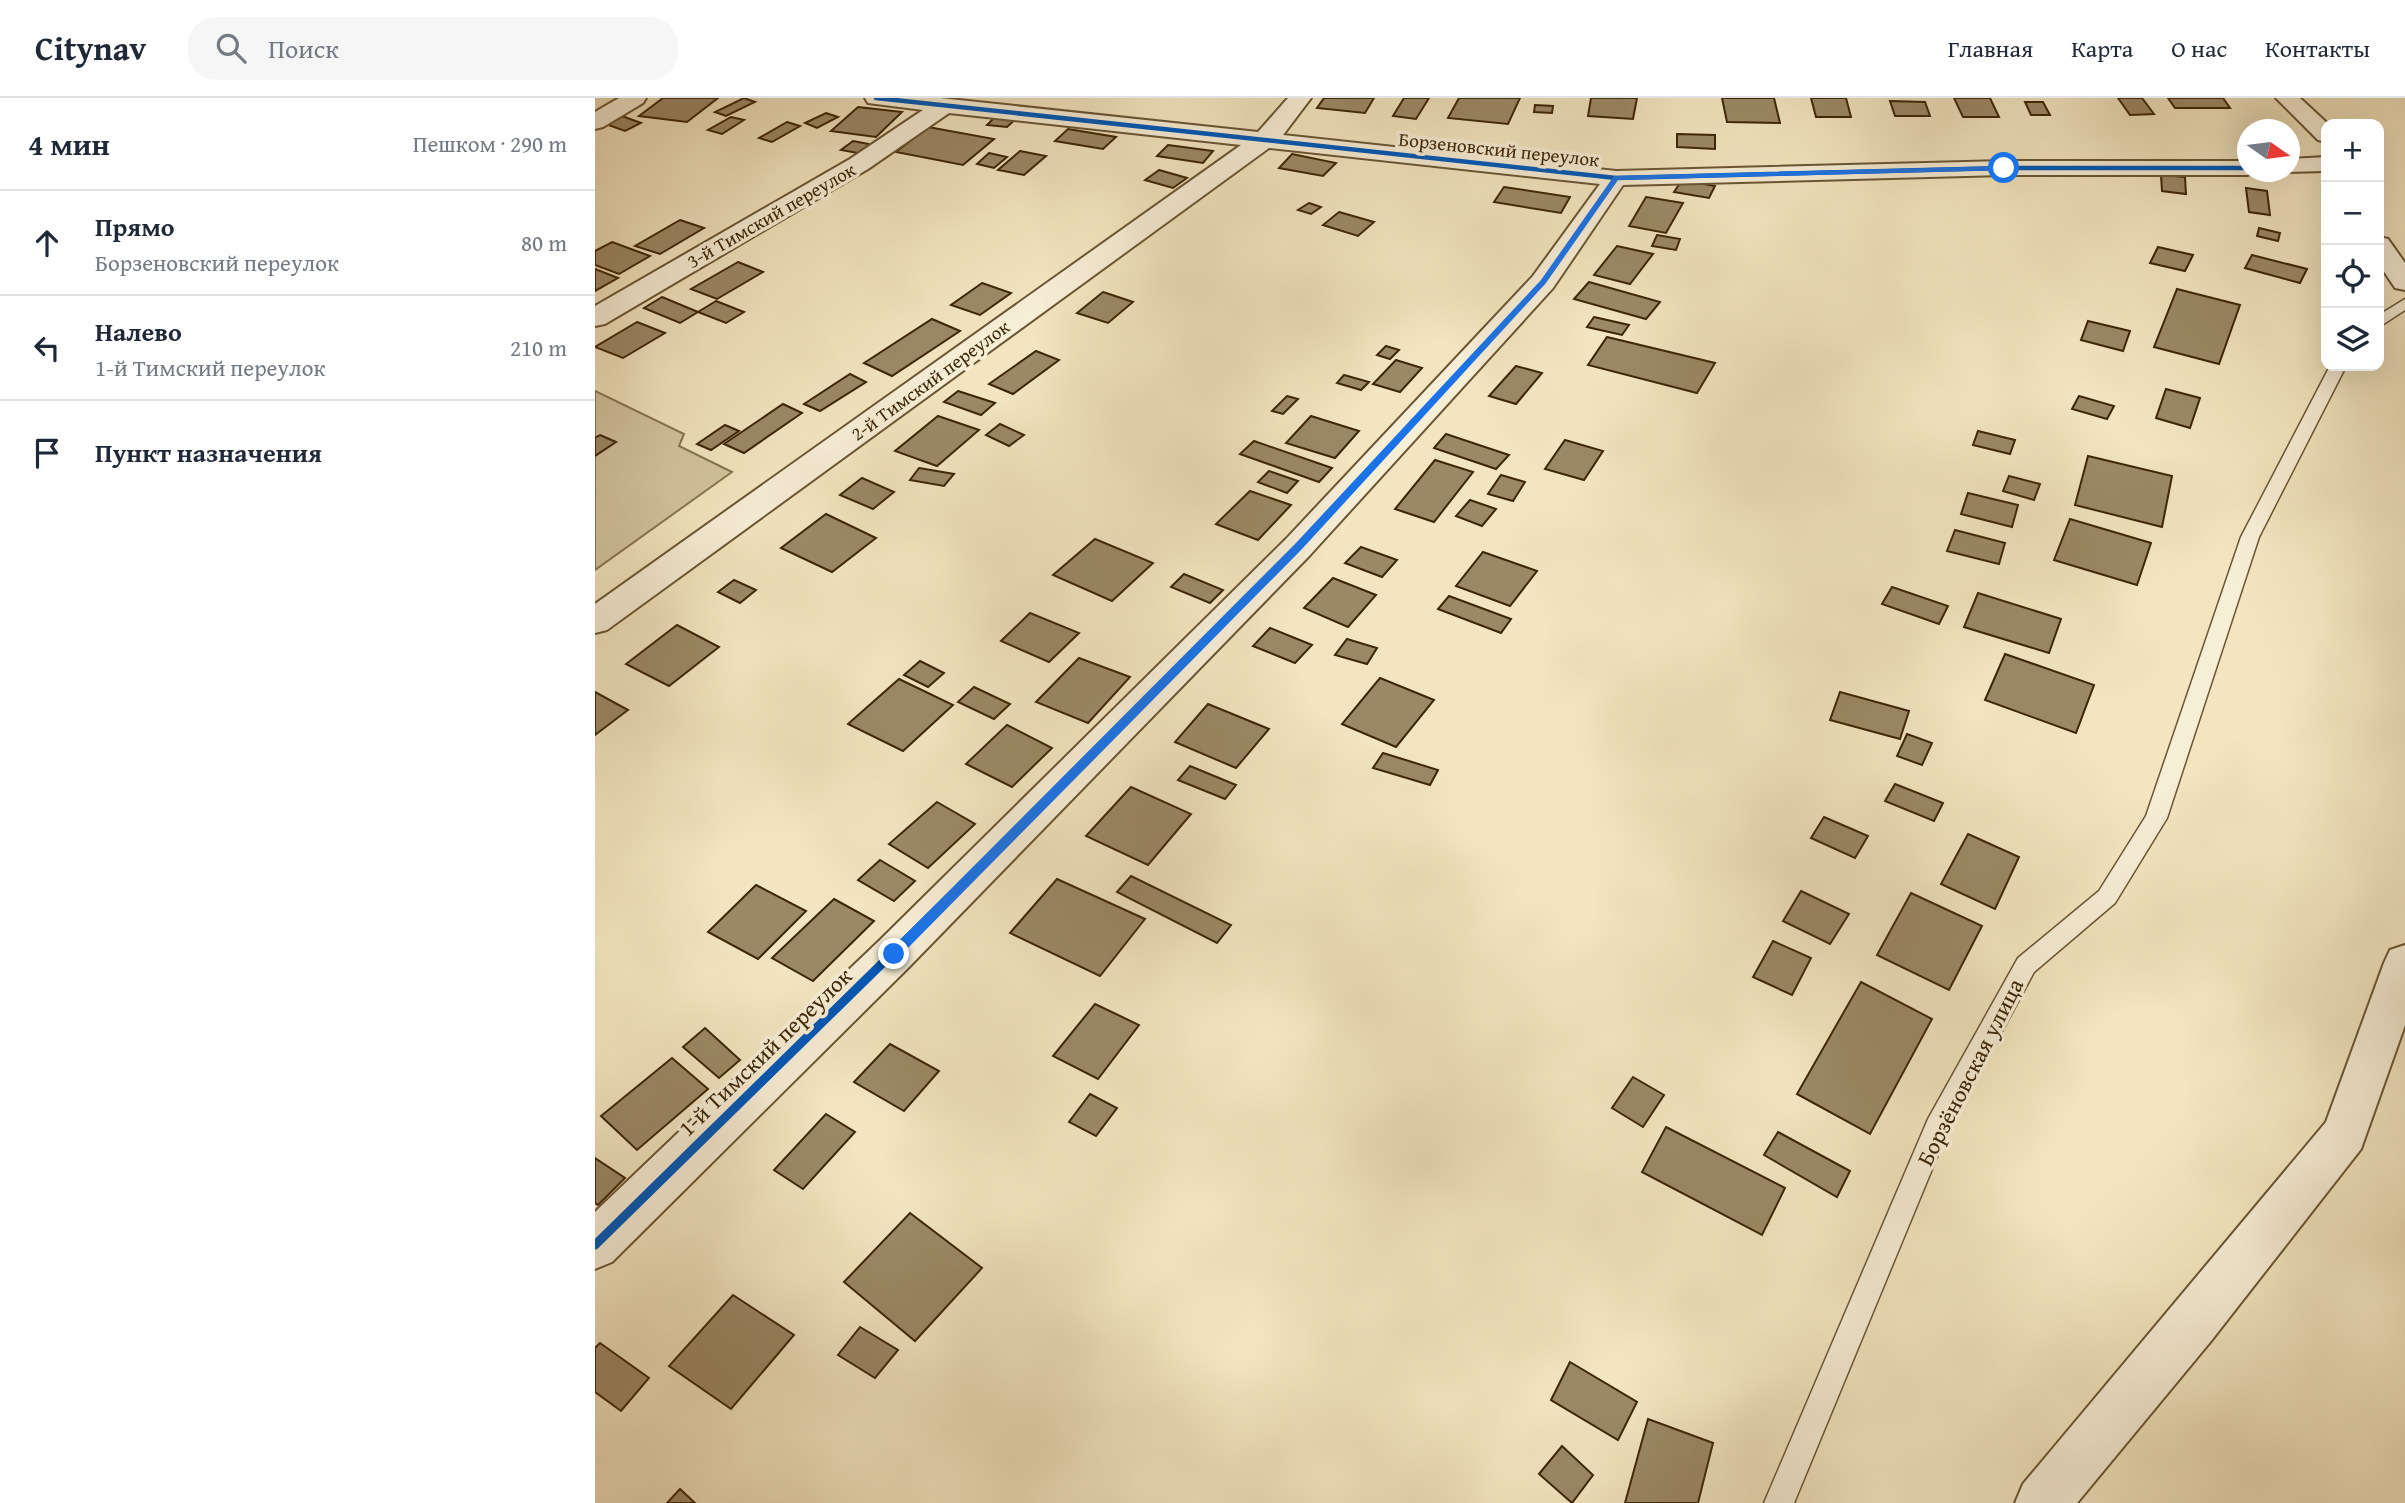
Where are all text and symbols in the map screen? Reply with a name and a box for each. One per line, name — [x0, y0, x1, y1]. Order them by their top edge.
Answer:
search box — [188, 17, 678, 80]
text: Citynav — [35, 24, 146, 72]
icon: search — [212, 29, 250, 67]
text: Поиск — [268, 29, 339, 68]
text: Главная — [1948, 31, 2033, 66]
text: Карта — [2071, 31, 2133, 66]
text: О нас — [2171, 31, 2227, 66]
text: Контакты — [2265, 31, 2370, 66]
north arrow — [2237, 119, 2300, 182]
map controls — [2321, 119, 2384, 371]
button: + — [2321, 119, 2384, 182]
text: 4 мин — [28, 122, 110, 166]
street label: Борзеновский переулок — [1397, 125, 1601, 173]
text: Пешком · 290 m — [413, 127, 567, 160]
route start — [1988, 152, 2019, 183]
street label: 3-й Тимский переулок — [682, 155, 860, 275]
button: − — [2321, 182, 2384, 245]
text: Прямо — [95, 207, 175, 246]
icon: ahead — [28, 224, 66, 262]
text: 80 m — [521, 226, 567, 259]
button: locate — [2321, 245, 2384, 308]
text: Борзеновский переулок — [95, 246, 339, 279]
button: layers — [2321, 308, 2384, 371]
text: Налево — [95, 312, 182, 351]
street label: 2-й Тимский переулок — [845, 313, 1015, 447]
icon: left — [28, 329, 66, 367]
text: 210 m — [510, 331, 567, 364]
text: 1-й Тимский переулок — [95, 351, 325, 384]
text: Пункт назначения — [95, 433, 322, 472]
icon: arrive — [28, 434, 66, 472]
route end — [878, 938, 909, 969]
street label: 1-й Тимский переулок — [670, 960, 859, 1144]
street label: Борзёновская улица — [1908, 972, 2031, 1171]

